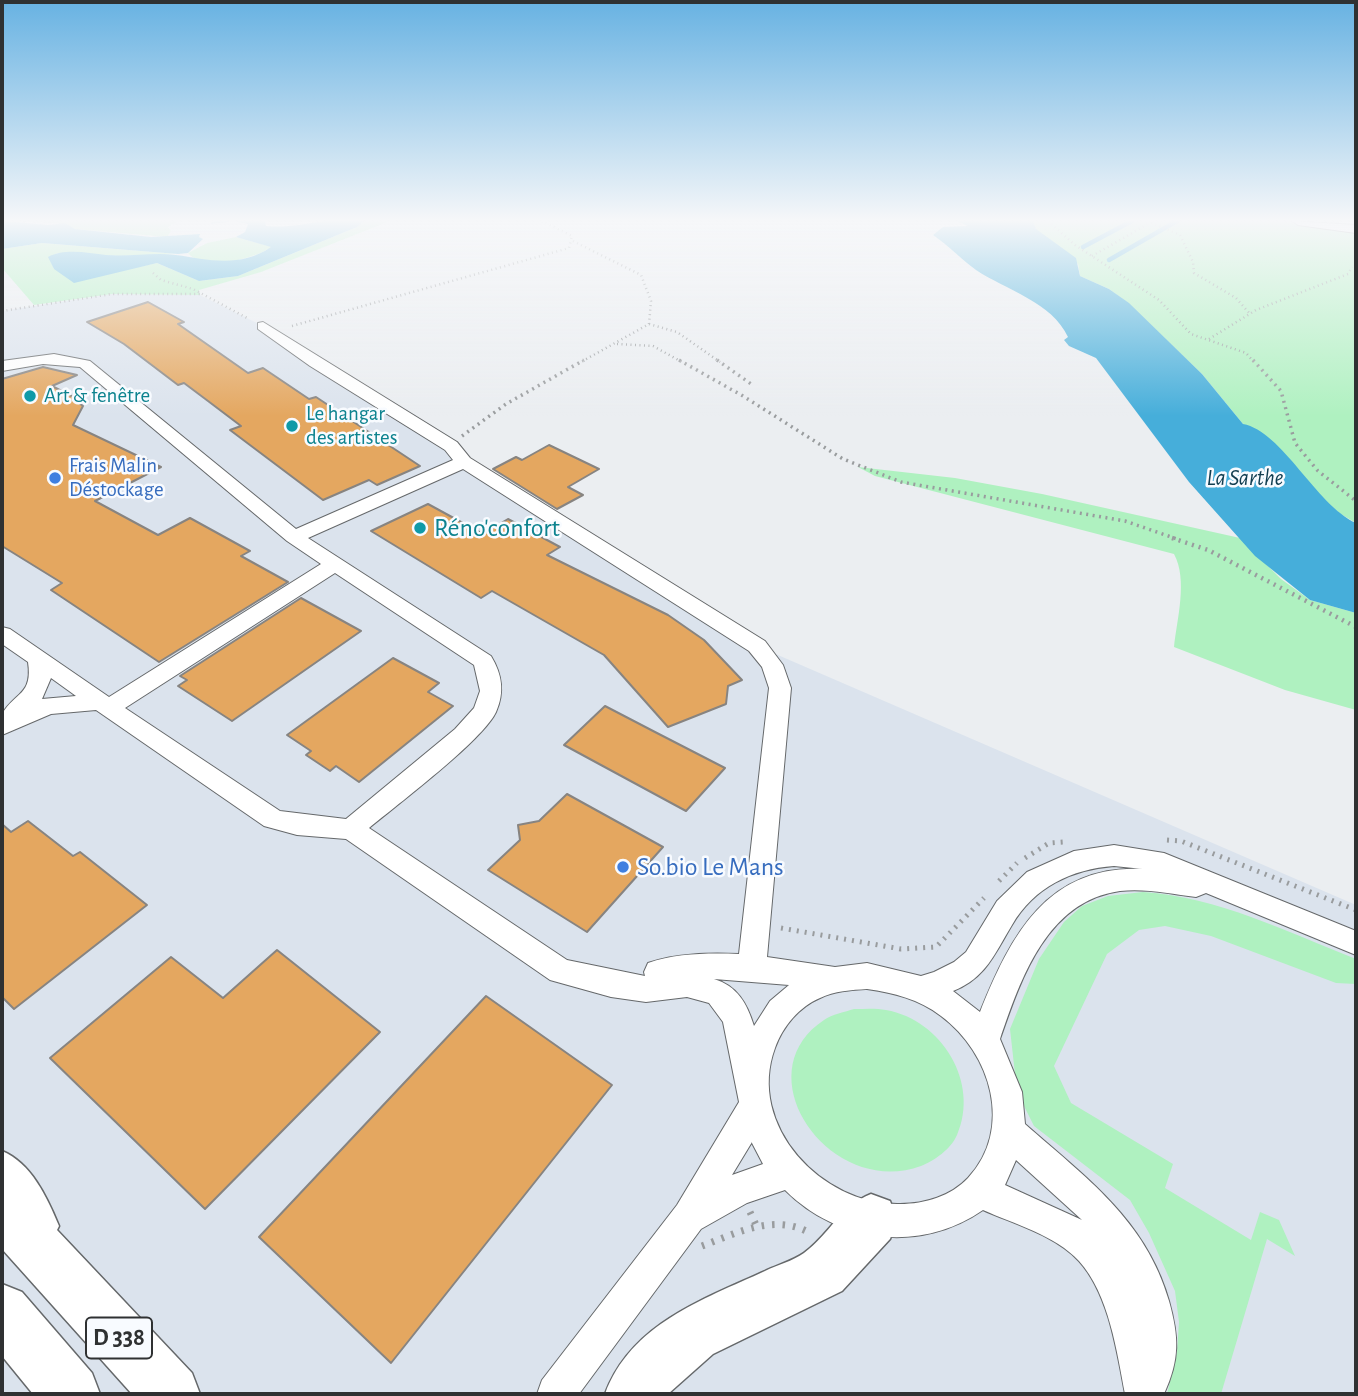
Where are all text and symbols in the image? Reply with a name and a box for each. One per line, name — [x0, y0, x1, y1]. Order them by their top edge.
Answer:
place label: Art & fenêtre — [44, 383, 150, 409]
marker: Art & fenêtre — [22, 388, 38, 404]
place label: Le hangar des artistes — [306, 401, 397, 451]
marker: Le hangar des artistes — [284, 418, 300, 434]
place label: Frais Malin Déstockage — [69, 453, 164, 503]
water label: La Sarthe — [1207, 464, 1283, 492]
marker: Frais Malin Déstockage — [47, 470, 63, 486]
place label: Réno'confort — [434, 512, 560, 544]
marker: Réno'confort — [412, 520, 428, 536]
place label: So.bio Le Mans — [637, 851, 784, 883]
marker: So.bio Le Mans — [615, 859, 631, 875]
road number: D 338 — [86, 1318, 152, 1358]

